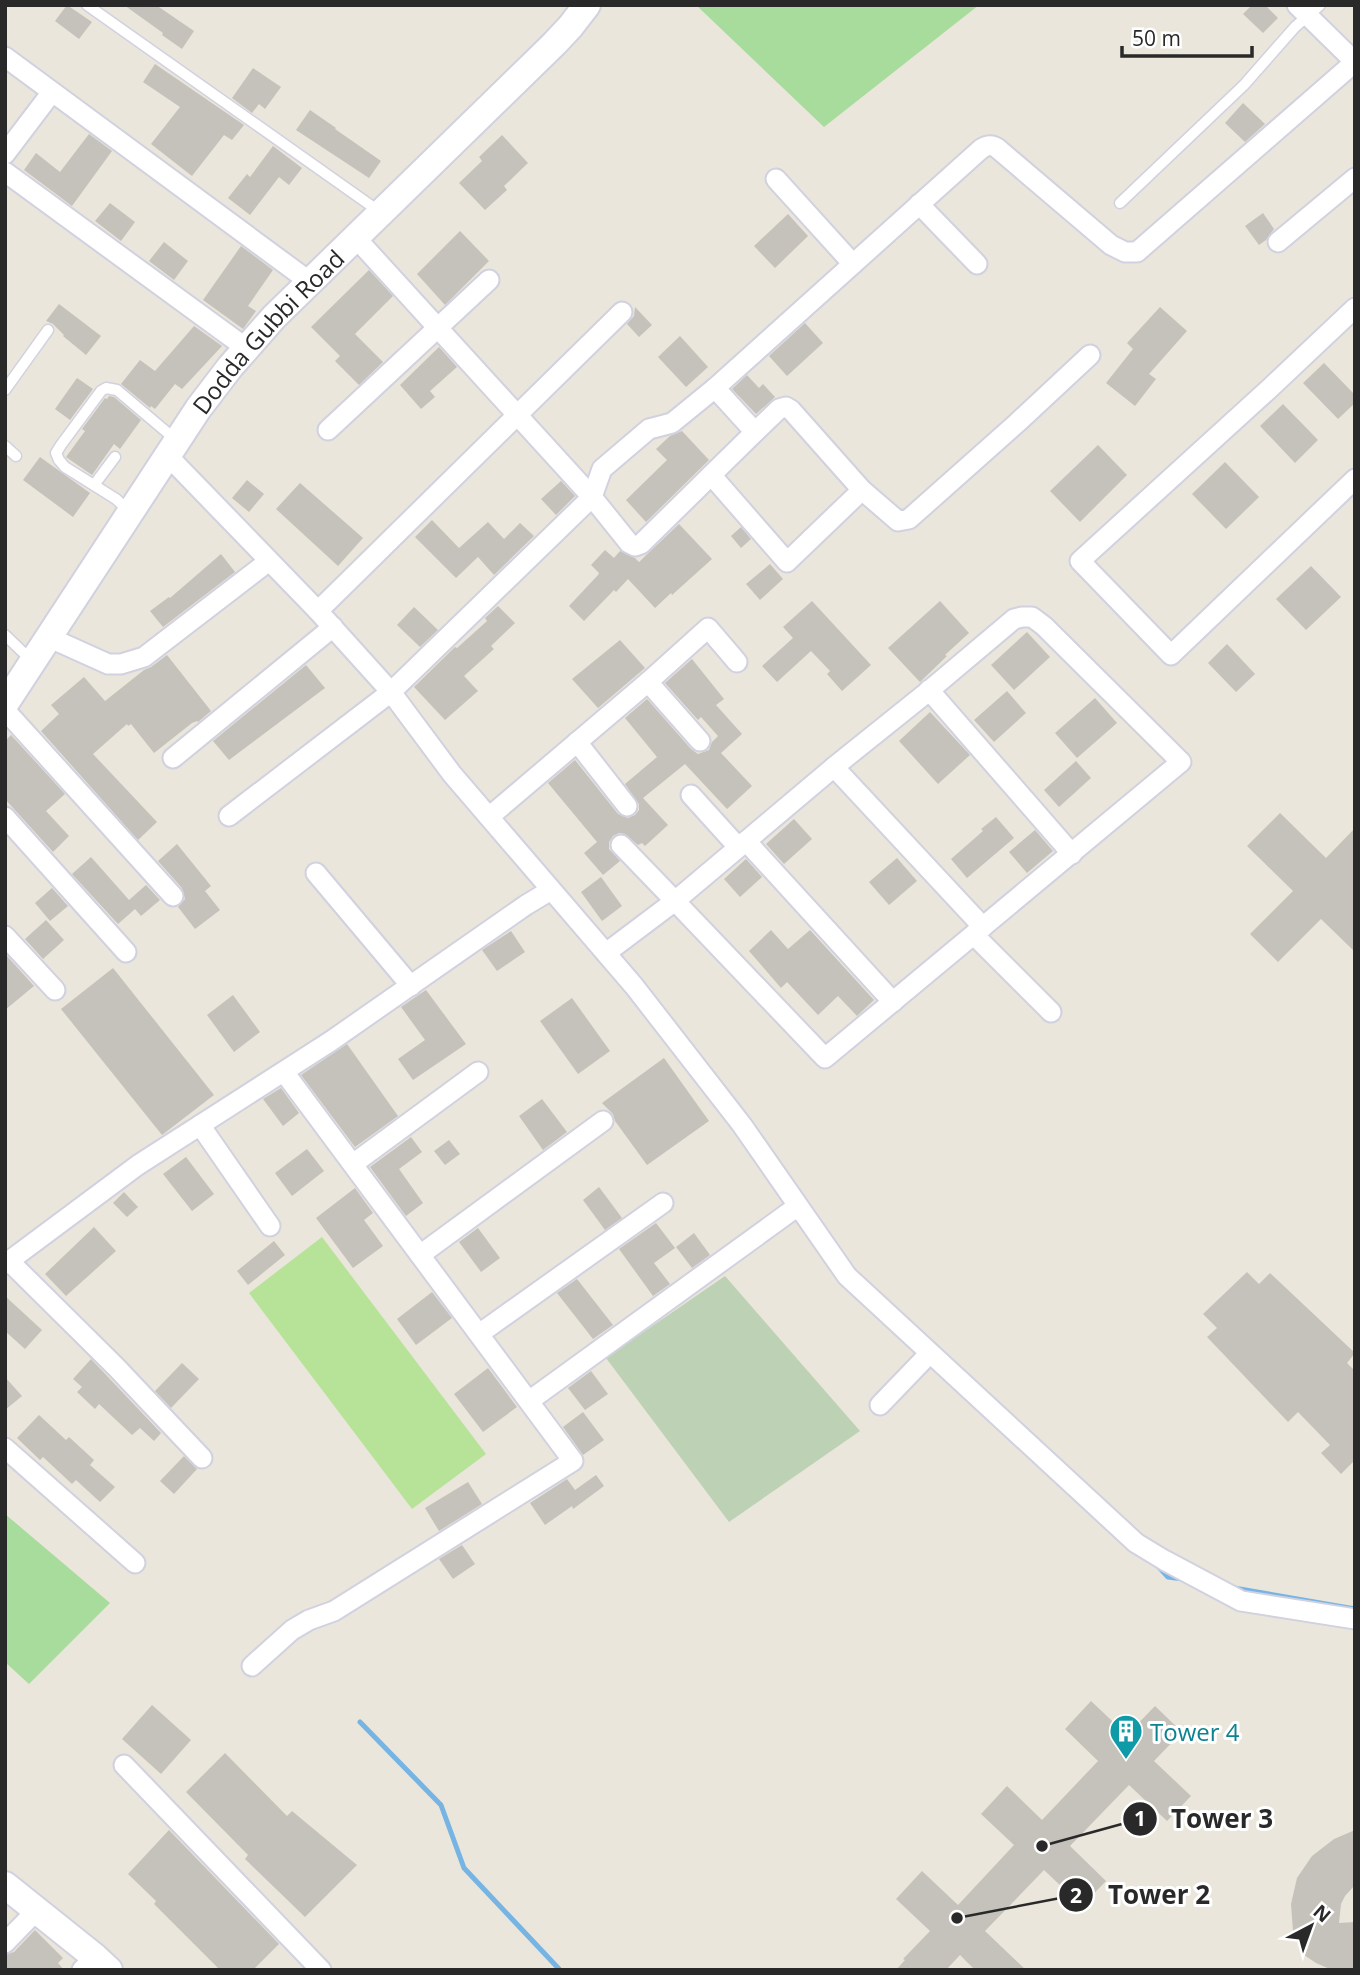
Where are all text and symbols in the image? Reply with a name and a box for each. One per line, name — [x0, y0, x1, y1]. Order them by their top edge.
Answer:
scale bar — [1122, 14, 1252, 58]
text: 50 m — [1132, 24, 1181, 52]
street label: Dodda Gubbi Road — [184, 242, 351, 420]
building icon: Tower 4 — [1107, 1712, 1145, 1761]
place label: Tower 4 — [1150, 1715, 1240, 1748]
callout: Tower 3 — [1122, 1795, 1288, 1842]
text: Tower 3 — [1171, 1800, 1273, 1836]
text: 1 — [1134, 1804, 1146, 1832]
callout: Tower 2 — [1059, 1872, 1224, 1919]
text: Tower 2 — [1108, 1876, 1210, 1912]
text: 2 — [1070, 1881, 1082, 1909]
north arrow — [1276, 1891, 1346, 1961]
text: N — [1308, 1898, 1337, 1928]

